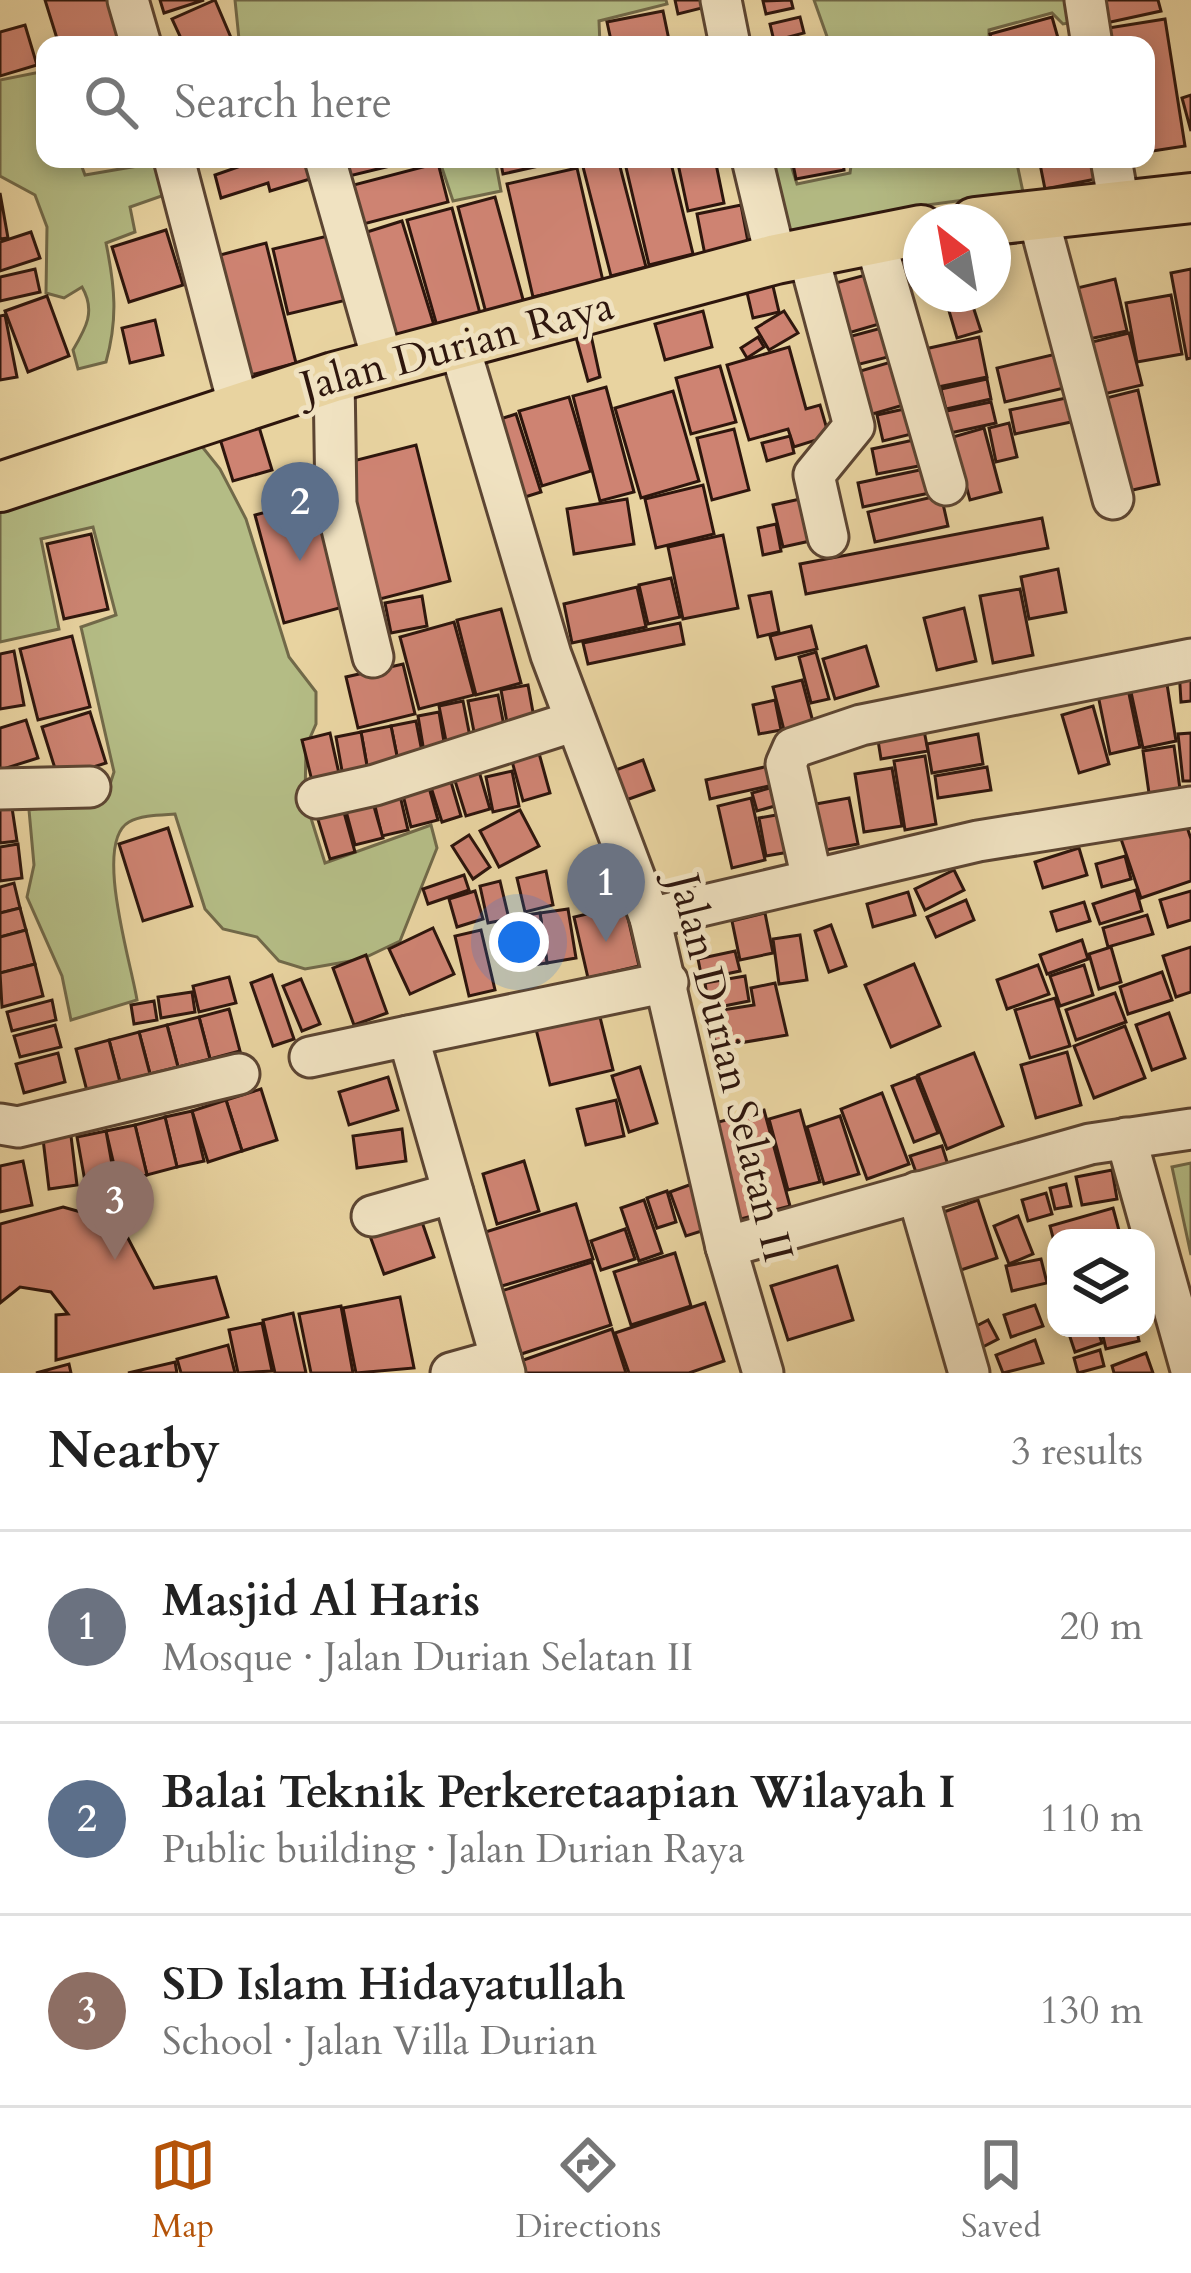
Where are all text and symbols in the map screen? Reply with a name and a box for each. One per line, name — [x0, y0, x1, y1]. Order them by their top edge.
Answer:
search box — [36, 36, 1155, 168]
icon: search — [78, 69, 144, 135]
text: Search here — [174, 72, 392, 133]
north arrow — [903, 204, 1011, 312]
street label: Jalan Durian Raya — [289, 277, 620, 417]
pin: 2 — [261, 462, 339, 561]
pin: 1 — [567, 843, 645, 942]
street label: Jalan Durian Selatan II — [654, 862, 807, 1268]
your location — [489, 912, 549, 972]
pin: 3 — [76, 1161, 154, 1260]
map controls — [1047, 1229, 1155, 1337]
button: layers — [1047, 1229, 1155, 1337]
text: Nearby — [48, 1416, 220, 1486]
text: 3 results — [1011, 1425, 1143, 1478]
text: Masjid Al Haris — [162, 1570, 480, 1631]
text: 1 — [77, 1600, 97, 1653]
text: 20 m — [1060, 1600, 1143, 1653]
text: Mosque · Jalan Durian Selatan II — [162, 1631, 693, 1684]
text: Balai Teknik Perkeretaapian Wilayah I — [162, 1762, 956, 1823]
text: 2 — [77, 1792, 97, 1845]
text: 110 m — [1040, 1792, 1143, 1845]
text: Public building · Jalan Durian Raya — [162, 1823, 745, 1876]
text: SD Islam Hidayatullah — [162, 1954, 626, 2015]
text: 3 — [77, 1984, 97, 2037]
text: 130 m — [1040, 1984, 1143, 2037]
text: School · Jalan Villa Durian — [162, 2015, 597, 2068]
tab: Map — [150, 2132, 216, 2249]
tab: Directions — [516, 2132, 661, 2249]
tab: Saved — [961, 2132, 1041, 2249]

